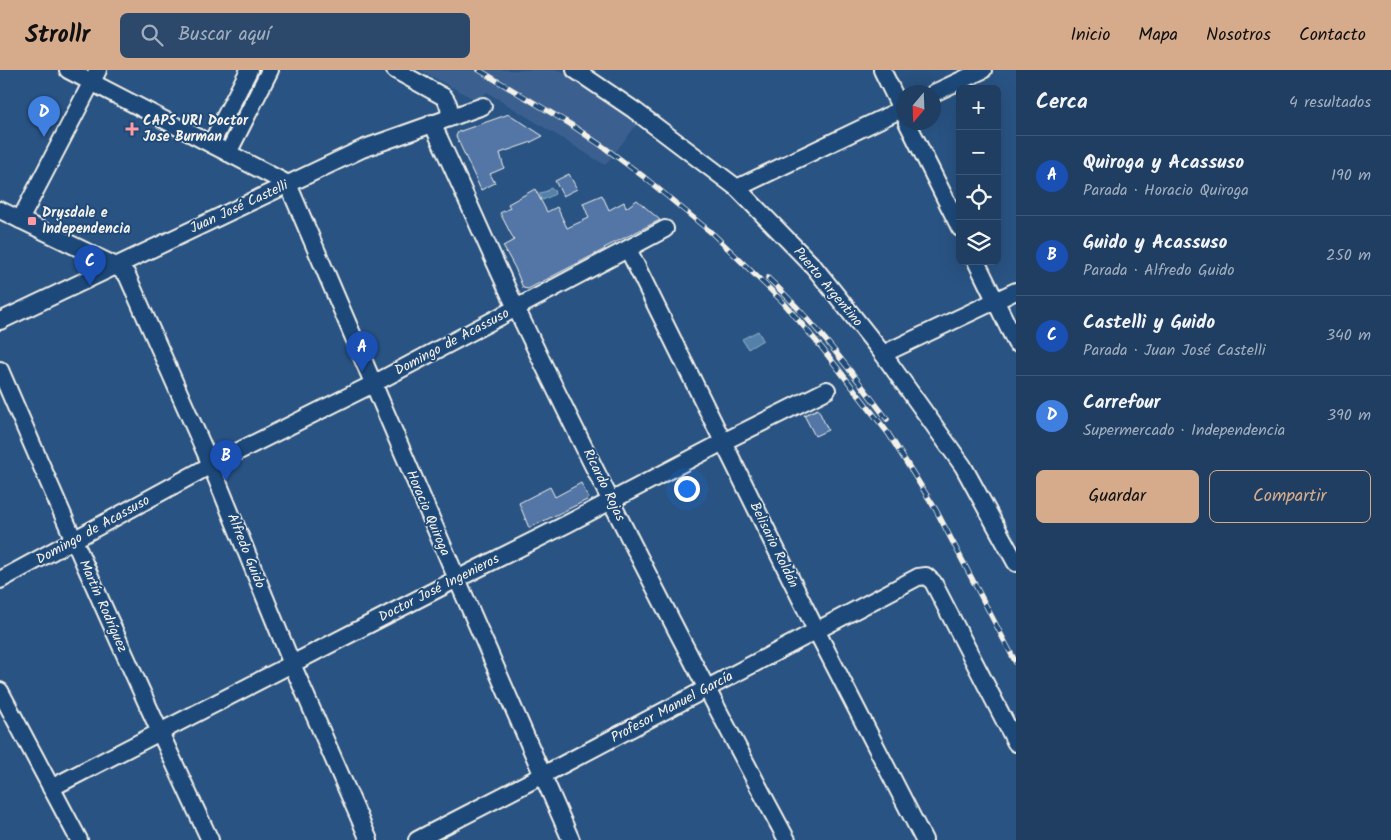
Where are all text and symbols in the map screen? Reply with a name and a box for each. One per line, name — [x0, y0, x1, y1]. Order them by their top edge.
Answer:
search box — [120, 13, 470, 58]
text: Strollr — [25, 16, 90, 55]
text: Buscar aquí — [178, 20, 270, 50]
icon: search — [138, 21, 166, 49]
text: Inicio — [1070, 21, 1110, 50]
text: Mapa — [1138, 21, 1178, 50]
text: Nosotros — [1206, 21, 1271, 50]
text: Contacto — [1299, 21, 1366, 50]
north arrow — [896, 85, 941, 130]
map controls — [956, 85, 1001, 265]
button: + — [956, 85, 1001, 130]
text: Cerca — [1036, 86, 1088, 119]
text: 4 resultados — [1289, 90, 1371, 115]
pin: D — [28, 96, 60, 137]
place label: CAPS URI Doctor Jose Burman — [143, 110, 249, 148]
marker: CAPS URI Doctor Jose Burman — [125, 122, 139, 136]
button: − — [956, 130, 1001, 175]
text: Quiroga y Acassuso — [1083, 148, 1244, 178]
text: A — [1047, 163, 1057, 188]
text: 190 m — [1331, 163, 1371, 188]
street label: Juan José Castelli — [186, 174, 292, 239]
button: locate — [956, 175, 1001, 220]
text: Parada · Horacio Quiroga — [1083, 178, 1249, 203]
place label: Drysdale e Independencia — [42, 202, 130, 240]
marker: Drysdale e Independencia — [26, 215, 38, 227]
button: layers — [956, 220, 1001, 265]
text: Guido y Acassuso — [1083, 228, 1227, 258]
street label: Puerto Argentino — [788, 242, 868, 332]
text: B — [1047, 243, 1057, 268]
text: 250 m — [1326, 243, 1371, 268]
pin: C — [74, 245, 106, 286]
text: Parada · Alfredo Guido — [1083, 258, 1234, 283]
street label: Domingo de Acassuso — [391, 302, 513, 382]
text: Castelli y Guido — [1083, 308, 1215, 338]
text: C — [1047, 323, 1057, 348]
text: 340 m — [1326, 323, 1371, 348]
pin: A — [346, 331, 378, 372]
text: Parada · Juan José Castelli — [1083, 338, 1266, 363]
text: Carrefour — [1083, 388, 1160, 418]
text: D — [1047, 403, 1057, 428]
text: 390 m — [1327, 403, 1371, 428]
text: Supermercado · Independencia — [1083, 418, 1285, 443]
pin: B — [210, 440, 242, 481]
street label: Ricardo Rojas — [577, 445, 631, 525]
street label: Horacio Quiroga — [400, 467, 456, 559]
button: Guardar — [1036, 470, 1199, 523]
button: Compartir — [1209, 470, 1371, 523]
your location — [674, 476, 700, 502]
street label: Domingo de Acassuso — [32, 490, 154, 570]
street label: Belisario Roldán — [744, 498, 804, 592]
street label: Alfredo Guido — [221, 510, 271, 592]
street label: Doctor José Ingenieros — [375, 548, 503, 628]
street label: Martín Rodríguez — [73, 556, 133, 656]
street label: Profesor Manuel García — [607, 665, 737, 749]

